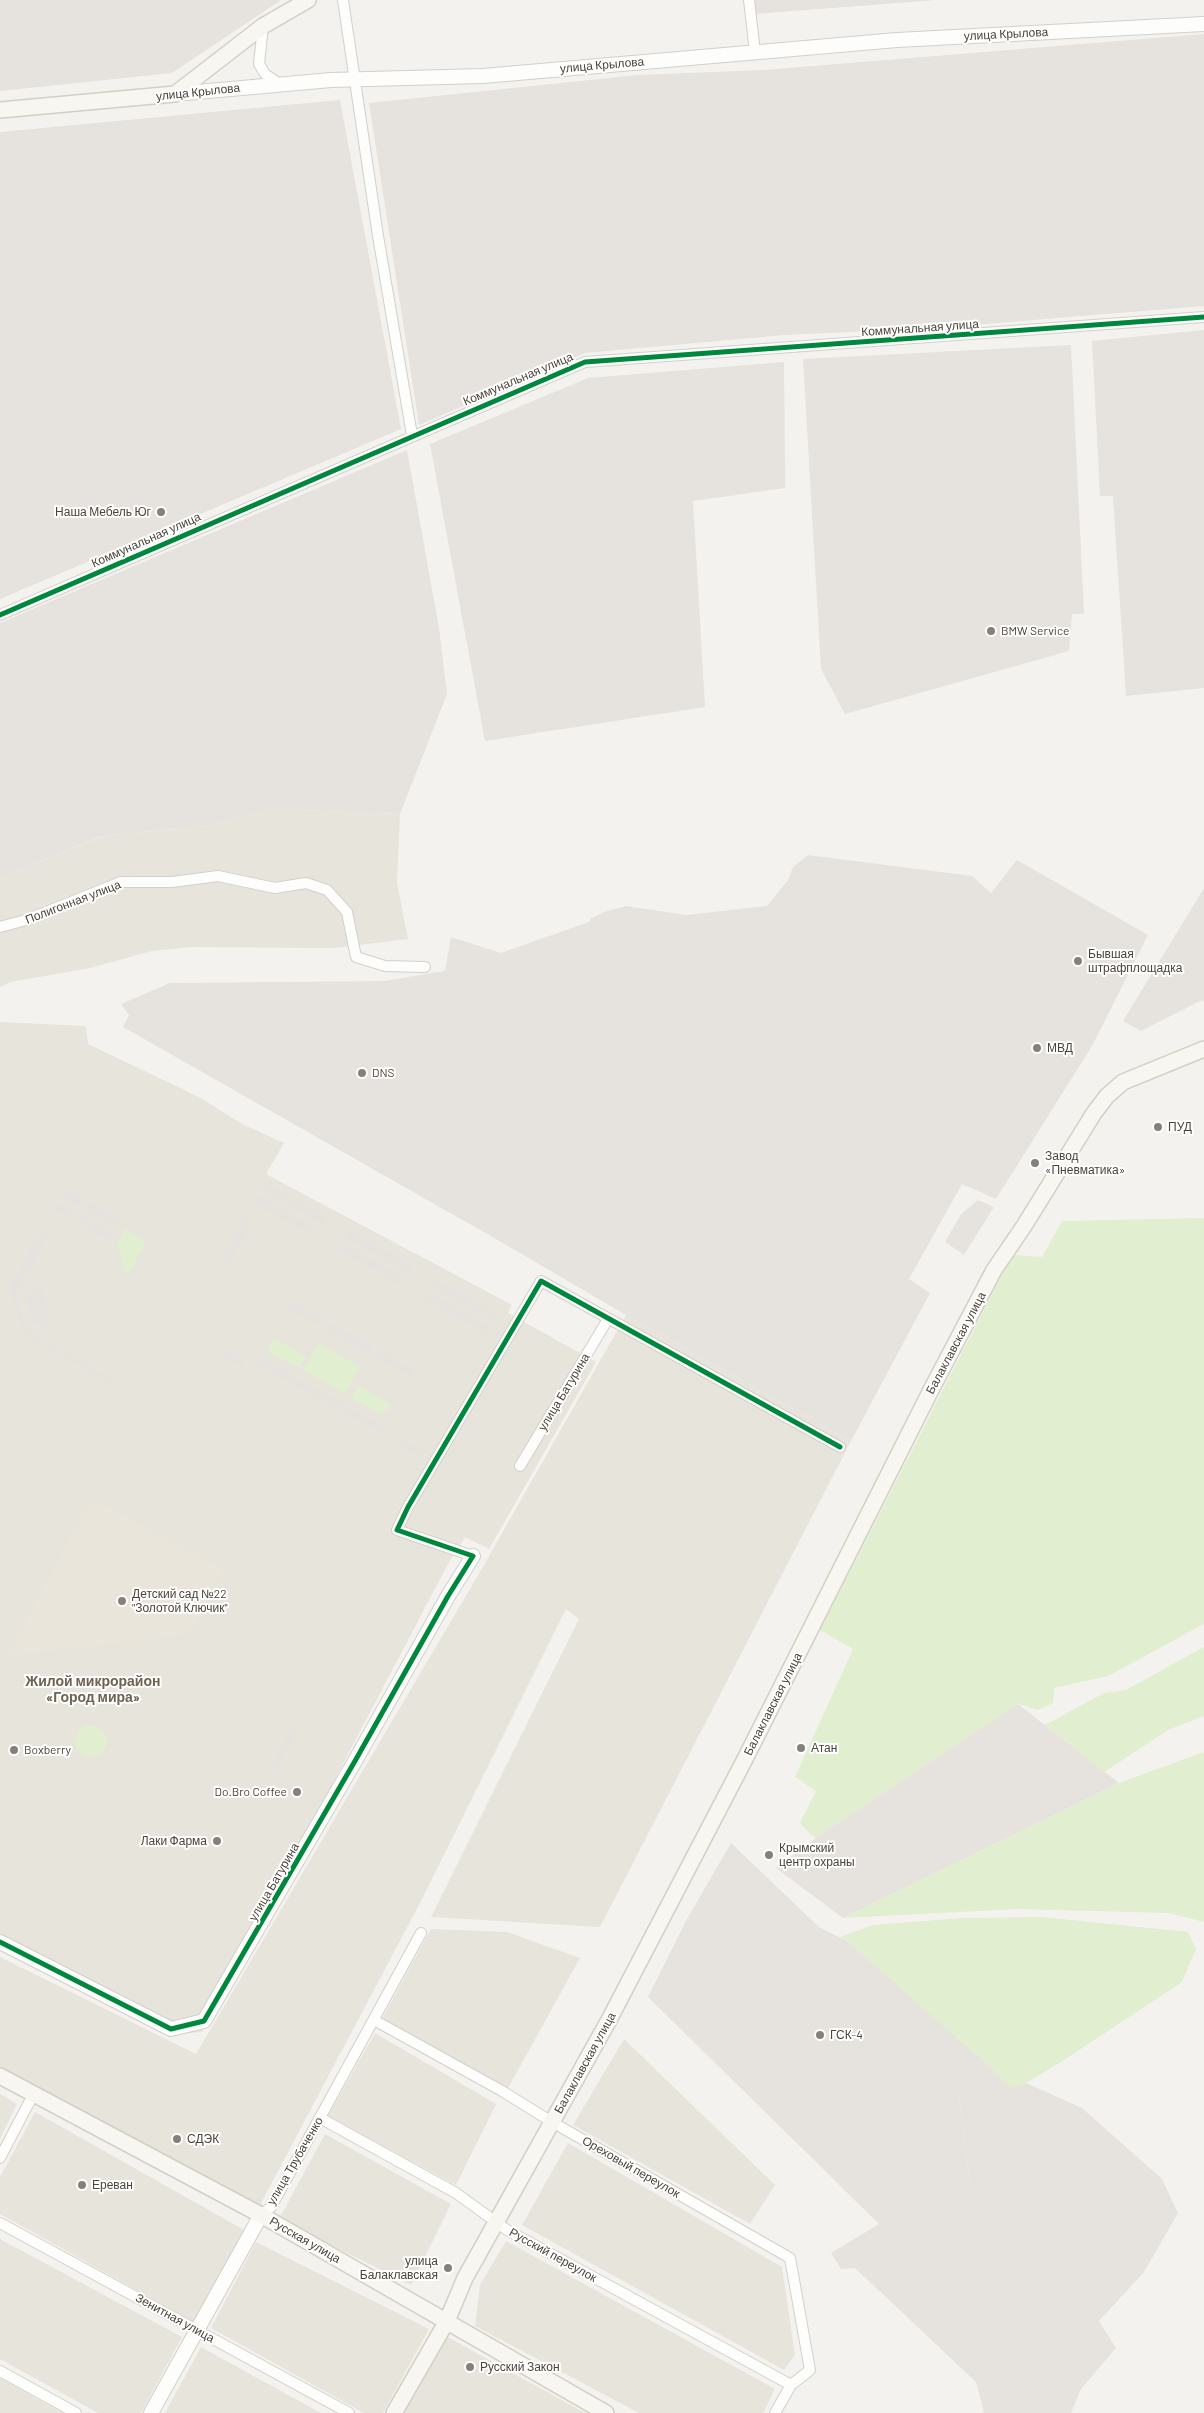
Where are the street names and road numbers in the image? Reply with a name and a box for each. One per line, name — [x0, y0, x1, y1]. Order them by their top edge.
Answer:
street label: улица Крылова — [963, 25, 1049, 43]
street label: улица Крылова — [559, 54, 645, 76]
street label: улица Крылова — [155, 80, 241, 104]
street label: Коммунальная улица — [861, 317, 979, 339]
street label: Коммунальная улица — [461, 349, 575, 409]
street label: Коммунальная улица — [89, 509, 203, 571]
street label: Полигонная улица — [23, 877, 123, 927]
street label: Балаклавская улица — [923, 1289, 989, 1397]
street label: улица Батурина — [535, 1351, 593, 1433]
street label: Балаклавская улица — [741, 1650, 805, 1758]
street label: улица Батурина — [246, 1840, 302, 1924]
street label: Балаклавская улица — [551, 2010, 619, 2116]
street label: улица Трубаченко — [264, 2114, 326, 2208]
street label: Ореховый переулок — [580, 2133, 682, 2201]
street label: Русская улица — [267, 2214, 343, 2266]
street label: Русский переулок — [507, 2225, 599, 2285]
street label: Зенитная улица — [133, 2290, 217, 2346]

